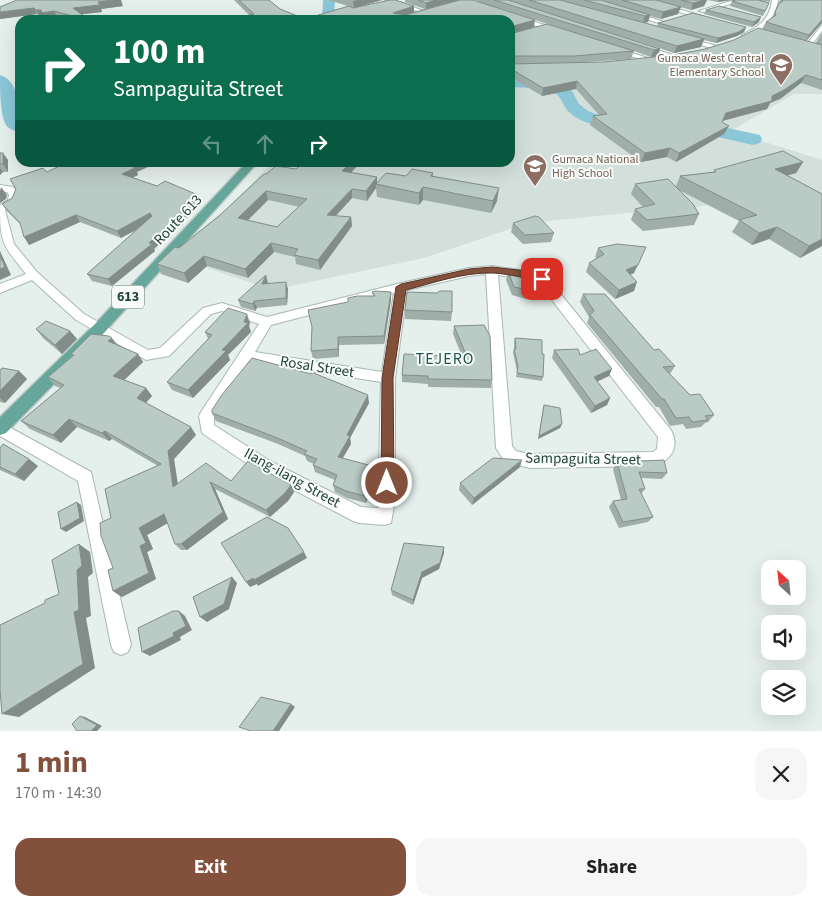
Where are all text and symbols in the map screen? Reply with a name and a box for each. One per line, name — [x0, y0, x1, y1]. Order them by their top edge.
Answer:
text: 100 m — [113, 27, 205, 77]
icon: right — [30, 35, 95, 100]
place label: Gumaca West Central Elementary School — [657, 50, 764, 81]
school or university icon: Gumaca West Central Elementary School — [768, 52, 794, 86]
text: Sampaguita Street — [113, 73, 283, 105]
icon: left — [198, 130, 226, 158]
icon: ahead — [251, 130, 279, 158]
icon: right — [304, 130, 332, 158]
place label: Gumaca National High School — [552, 151, 639, 182]
school or university icon: Gumaca National High School — [522, 153, 548, 187]
street label: Route 613 — [149, 190, 207, 250]
pin — [521, 258, 563, 300]
icon: arrive — [528, 265, 556, 293]
road number: 613 — [112, 286, 144, 308]
district label: TEJERO — [416, 348, 474, 370]
street label: Rosal Street — [278, 351, 356, 383]
street label: Ilang-ilang Street — [240, 443, 344, 513]
street label: Sampaguita Street — [525, 447, 641, 471]
position arrow — [360, 456, 412, 508]
north arrow — [761, 560, 806, 605]
map controls — [761, 560, 806, 715]
button: sound — [761, 615, 806, 660]
button: layers — [761, 670, 806, 715]
text: 1 min — [15, 741, 88, 784]
button: close — [755, 748, 807, 800]
text: 170 m · 14:30 — [15, 782, 102, 804]
button: Exit — [15, 838, 406, 896]
button: Share — [416, 838, 807, 896]

